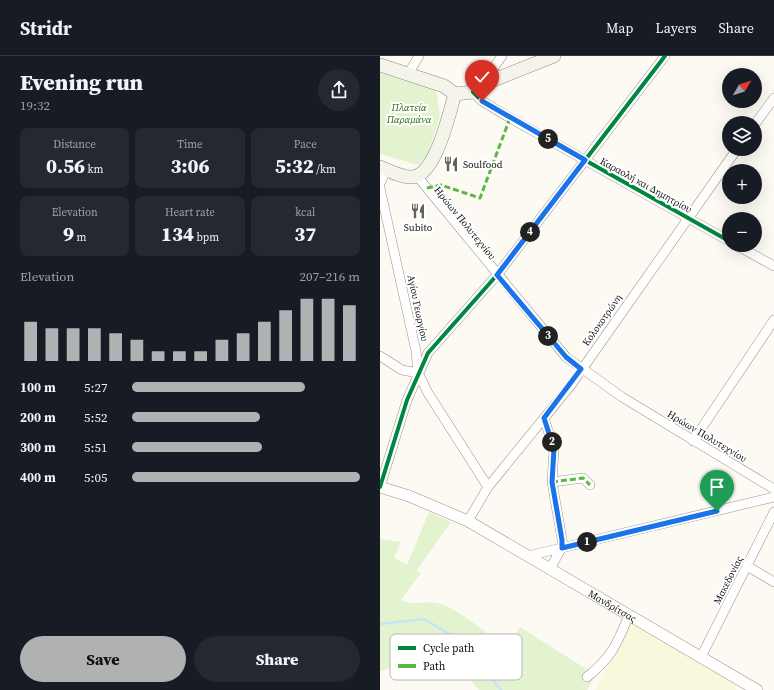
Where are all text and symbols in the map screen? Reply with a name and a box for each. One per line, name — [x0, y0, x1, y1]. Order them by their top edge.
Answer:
text: Stridr — [20, 15, 72, 41]
text: Map — [606, 18, 633, 38]
text: Layers — [655, 18, 697, 38]
text: Share — [719, 18, 754, 38]
pin — [465, 60, 499, 101]
icon: check — [471, 66, 493, 88]
text: Evening run — [20, 67, 143, 97]
north arrow — [722, 68, 762, 108]
map controls — [722, 68, 762, 252]
button: share — [318, 69, 360, 111]
text: 19:32 — [20, 97, 50, 114]
park label: Πλατεία Παραμάνα — [386, 101, 432, 126]
button: layers — [722, 116, 762, 156]
pin: 5 — [538, 129, 558, 149]
text: 5 — [545, 131, 551, 146]
text: Distance — [53, 137, 96, 152]
text: Time — [177, 137, 203, 152]
text: Pace — [294, 137, 317, 152]
text: 0.56 — [46, 152, 85, 180]
text: 3:06 — [170, 152, 210, 180]
text: 5:32 — [275, 152, 314, 180]
street label: Καραολή και Δημητρίου — [598, 154, 694, 216]
restaurant icon: Soulfood — [442, 155, 460, 173]
place label: Soulfood — [463, 158, 503, 171]
text: km — [85, 162, 103, 177]
text: /km — [314, 162, 336, 177]
button: + — [722, 164, 762, 204]
street label: Ηρώων Πολυτεχνίου — [431, 184, 499, 262]
restaurant icon: Subito — [409, 202, 427, 220]
text: Elevation — [52, 205, 98, 220]
text: Heart rate — [165, 205, 215, 220]
text: kcal — [295, 205, 315, 220]
button: − — [722, 212, 762, 252]
text: 9 — [63, 220, 74, 248]
text: 134 — [161, 220, 194, 248]
text: 37 — [294, 220, 316, 248]
place label: Subito — [404, 221, 433, 234]
pin: 4 — [520, 222, 540, 242]
text: 4 — [527, 224, 533, 239]
text: m — [74, 230, 86, 245]
text: bpm — [194, 230, 219, 245]
text: Elevation — [20, 268, 74, 285]
text: 207–216 m — [300, 268, 360, 285]
street label: Αγίου Γεωργίου — [405, 274, 431, 342]
street label: Κολοκοτρώνη — [579, 292, 625, 348]
pin: 3 — [538, 326, 558, 346]
text: 3 — [545, 328, 551, 343]
text: 100 m — [20, 379, 56, 396]
text: 5:27 — [84, 379, 107, 396]
street label: Ηρώων Πολυτεχνίου — [665, 407, 749, 465]
text: 200 m — [20, 409, 56, 426]
text: 5:52 — [84, 409, 107, 426]
pin: 2 — [542, 432, 562, 452]
text: 2 — [549, 434, 555, 449]
text: 300 m — [20, 439, 56, 456]
text: 5:51 — [84, 439, 107, 456]
text: 400 m — [20, 469, 56, 486]
text: 5:05 — [84, 469, 107, 486]
pin — [700, 470, 734, 511]
icon: arrive — [706, 476, 728, 498]
pin: 1 — [577, 532, 597, 552]
text: 1 — [584, 534, 590, 549]
street label: Μακεδονίας — [710, 553, 746, 606]
street label: Μανδρίτσας — [586, 586, 639, 625]
legend — [390, 634, 522, 680]
button: Save — [20, 636, 186, 682]
button: Share — [194, 636, 360, 682]
text: Cycle path — [423, 641, 475, 656]
text: Path — [423, 659, 446, 674]

